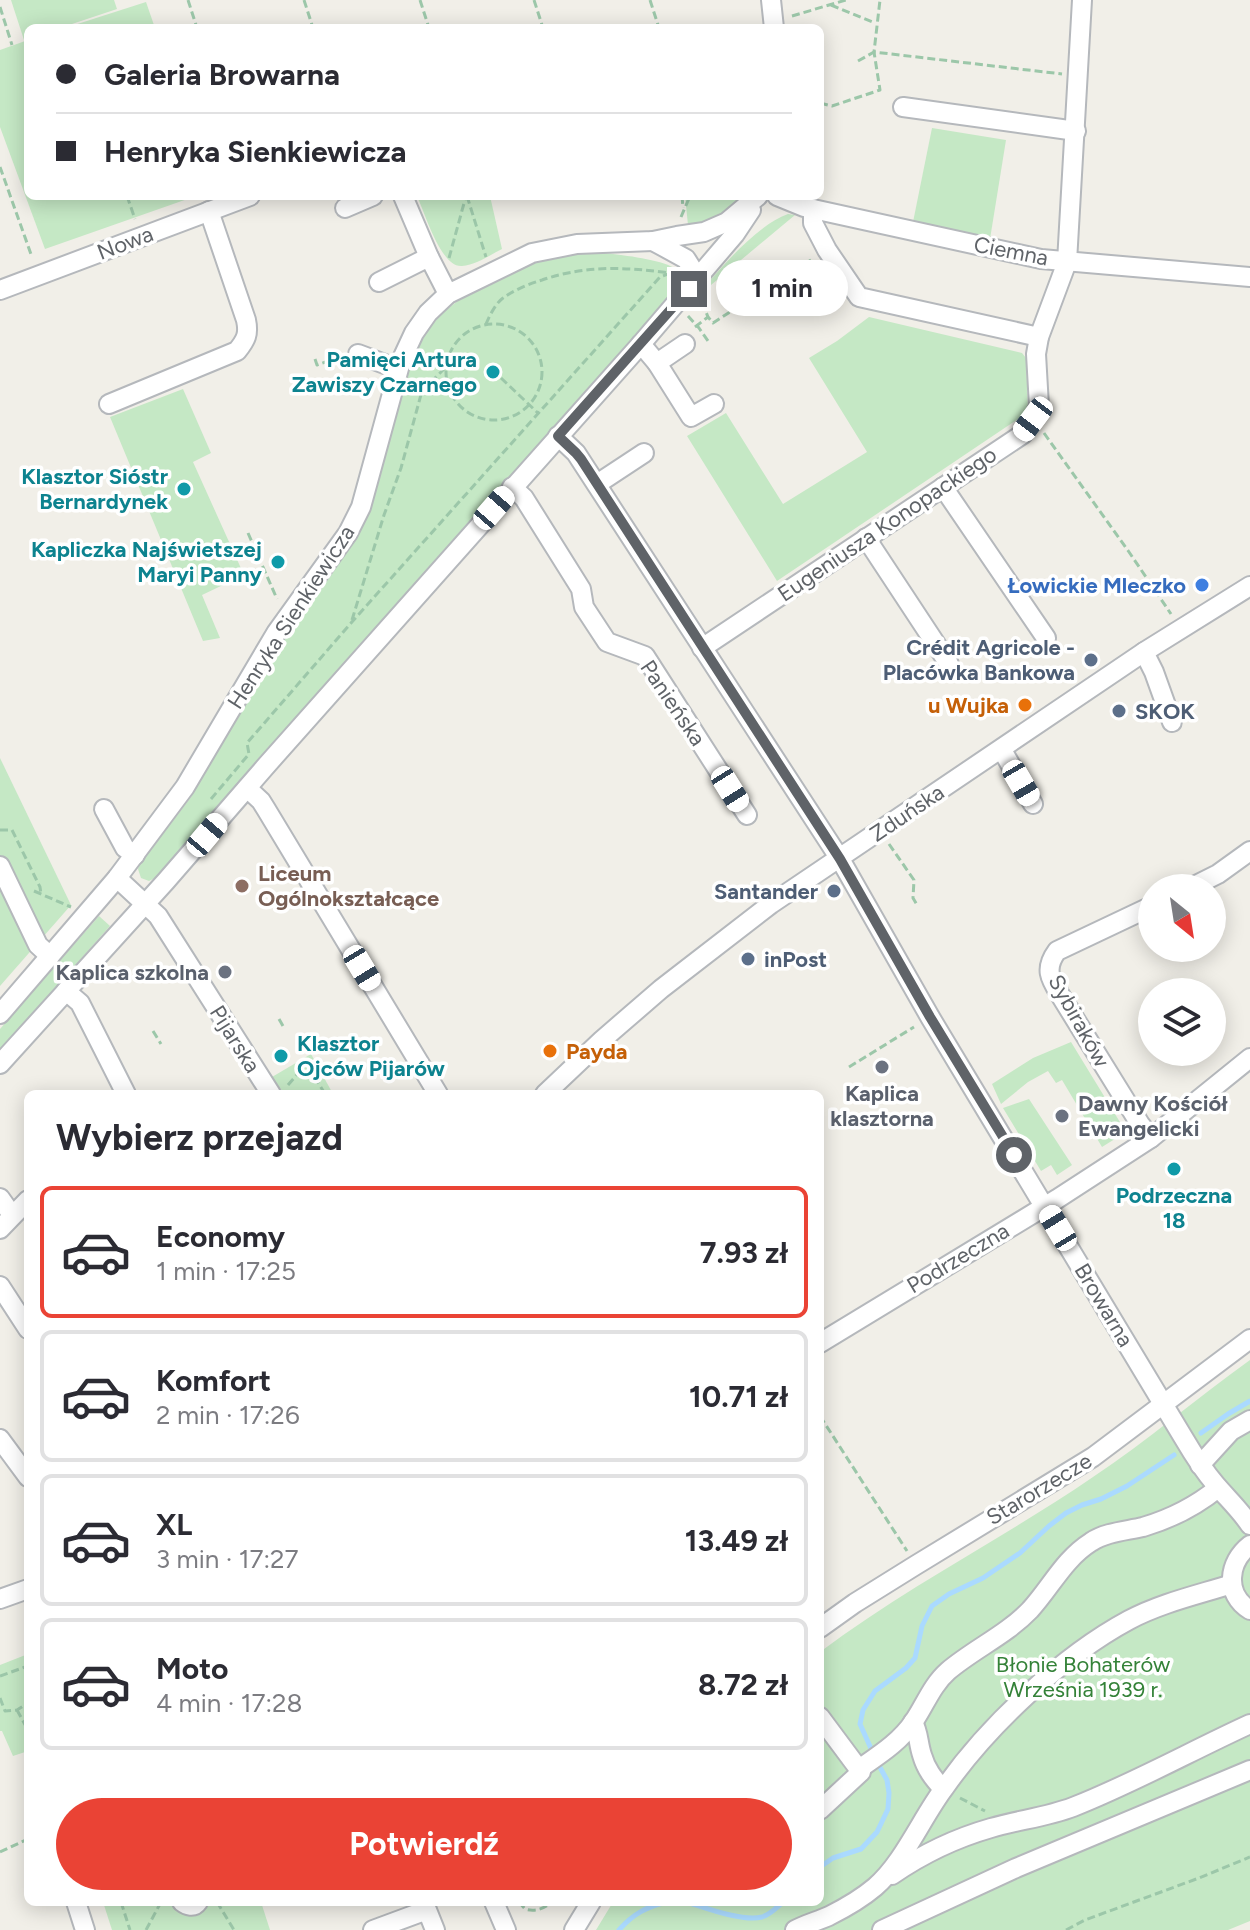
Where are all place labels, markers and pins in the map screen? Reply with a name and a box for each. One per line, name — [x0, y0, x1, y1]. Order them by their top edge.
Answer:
place label: Pamięci Artura Zawiszy Czarnego — [292, 346, 477, 398]
marker: Pamięci Artura Zawiszy Czarnego — [484, 363, 502, 381]
place label: Klasztor Sióstr Bernardynek — [21, 463, 169, 515]
marker: Klasztor Sióstr Bernardynek — [175, 480, 193, 498]
place label: Kapliczka Najświetszej Maryi Panny — [31, 536, 262, 588]
marker: Kapliczka Najświetszej Maryi Panny — [269, 553, 287, 571]
place label: Łowickie Mleczko — [1008, 572, 1186, 599]
marker: Łowickie Mleczko — [1193, 576, 1211, 594]
place label: Crédit Agricole - Placówka Bankowa — [883, 634, 1075, 686]
marker: Crédit Agricole - Placówka Bankowa — [1082, 651, 1100, 669]
place label: u Wujka — [928, 692, 1009, 719]
marker: u Wujka — [1016, 696, 1034, 714]
place label: SKOK — [1135, 698, 1195, 725]
marker: SKOK — [1110, 702, 1128, 720]
place label: Liceum Ogólnokształcące — [258, 860, 439, 912]
marker: Liceum Ogólnokształcące — [233, 877, 251, 895]
place label: Santander — [714, 878, 819, 905]
marker: Santander — [825, 882, 843, 900]
place label: inPost — [764, 946, 827, 973]
marker: inPost — [739, 950, 757, 968]
place label: Kaplica szkolna — [55, 959, 209, 986]
marker: Kaplica szkolna — [216, 963, 234, 981]
place label: Klasztor Ojców Pijarów — [297, 1030, 445, 1082]
place label: Payda — [566, 1038, 628, 1065]
marker: Payda — [541, 1042, 559, 1060]
marker: Klasztor Ojców Pijarów — [272, 1047, 290, 1065]
marker: Kaplica klasztorna — [873, 1058, 891, 1076]
place label: Kaplica klasztorna — [830, 1080, 934, 1132]
place label: Dawny Kościół Ewangelicki — [1078, 1090, 1228, 1142]
marker: Dawny Kościół Ewangelicki — [1053, 1107, 1071, 1125]
marker: Podrzeczna 18 — [1165, 1160, 1183, 1178]
place label: Podrzeczna 18 — [1116, 1182, 1232, 1234]

